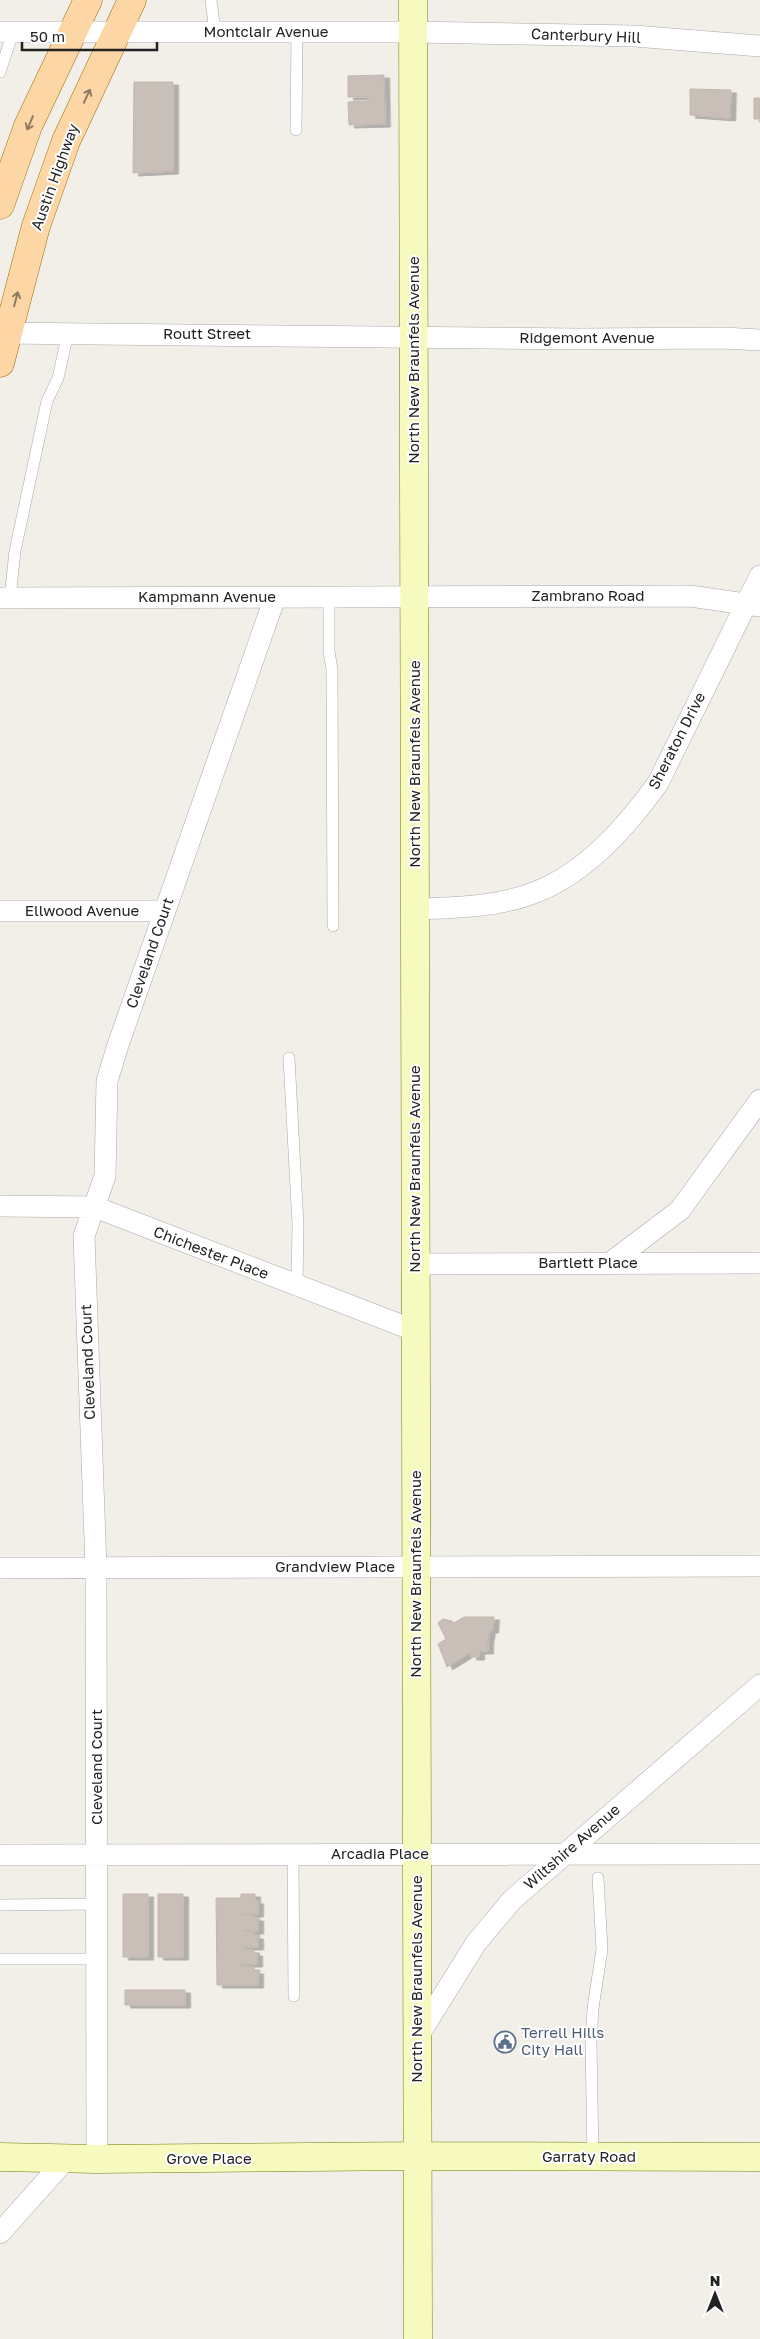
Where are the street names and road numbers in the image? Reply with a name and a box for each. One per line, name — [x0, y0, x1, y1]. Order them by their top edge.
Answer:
street label: Montclair Avenue — [204, 22, 329, 40]
street label: Canterbury Hill — [531, 24, 642, 46]
street label: Austin Highway — [26, 120, 82, 232]
street label: North New Braunfels Avenue — [404, 256, 422, 464]
street label: Routt Street — [163, 324, 251, 342]
street label: Ridgemont Avenue — [519, 328, 655, 346]
street label: Zambrano Road — [532, 586, 644, 604]
street label: Kampmann Avenue — [138, 587, 276, 605]
street label: North New Braunfels Avenue — [405, 660, 423, 868]
street label: Sheraton Drive — [644, 689, 708, 792]
street label: Cleveland Court — [122, 895, 176, 1010]
street label: Ellwood Avenue — [25, 901, 140, 919]
street label: North New Braunfels Avenue — [405, 1065, 423, 1273]
street label: Chichester Place — [151, 1222, 272, 1282]
street label: Bartlett Place — [538, 1253, 638, 1271]
street label: Cleveland Court — [76, 1304, 98, 1420]
street label: North New Braunfels Avenue — [406, 1470, 424, 1678]
street label: Grandview Place — [275, 1557, 395, 1575]
street label: Cleveland Court — [87, 1709, 105, 1825]
street label: Wiltshire Avenue — [520, 1799, 623, 1893]
street label: Arcadia Place — [331, 1844, 429, 1862]
street label: North New Braunfels Avenue — [407, 1875, 425, 2083]
street label: Garraty Road — [542, 2147, 636, 2165]
street label: Grove Place — [166, 2149, 252, 2167]

